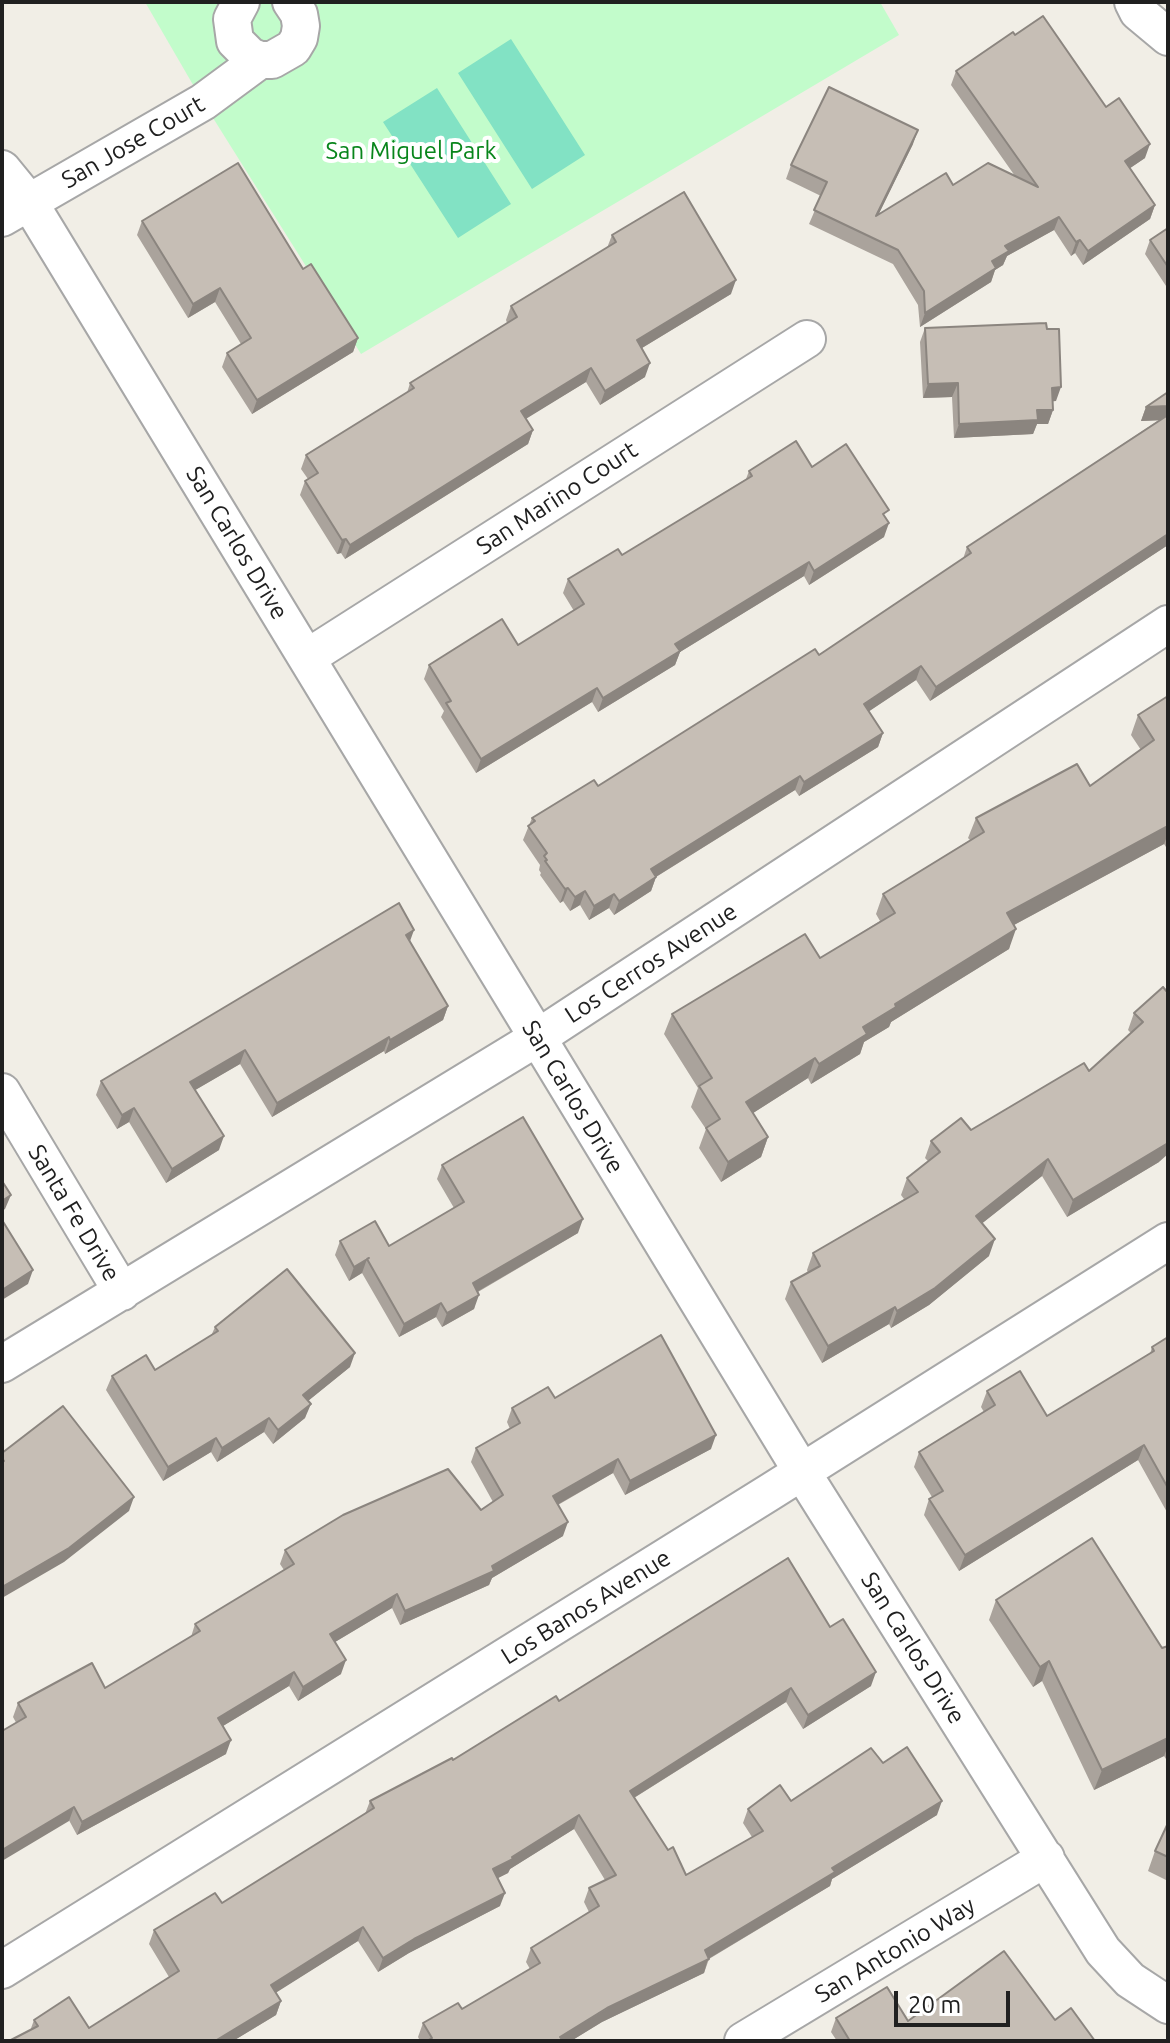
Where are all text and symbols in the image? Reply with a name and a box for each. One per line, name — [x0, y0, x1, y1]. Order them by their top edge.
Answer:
street label: San Jose Court — [56, 90, 210, 194]
park label: San Miguel Park — [325, 137, 497, 165]
street label: San Marino Court — [471, 435, 643, 561]
street label: San Carlos Drive — [180, 461, 294, 625]
street label: Los Cerros Avenue — [560, 897, 742, 1029]
street label: San Carlos Drive — [516, 1015, 630, 1179]
street label: Santa Fe Drive — [22, 1140, 126, 1286]
street label: Los Banos Avenue — [496, 1543, 676, 1671]
street label: San Carlos Drive — [855, 1567, 971, 1729]
street label: San Antonio Way — [810, 1891, 980, 2009]
scale bar — [898, 1975, 1014, 2025]
text: 20 m — [908, 1991, 961, 2018]

